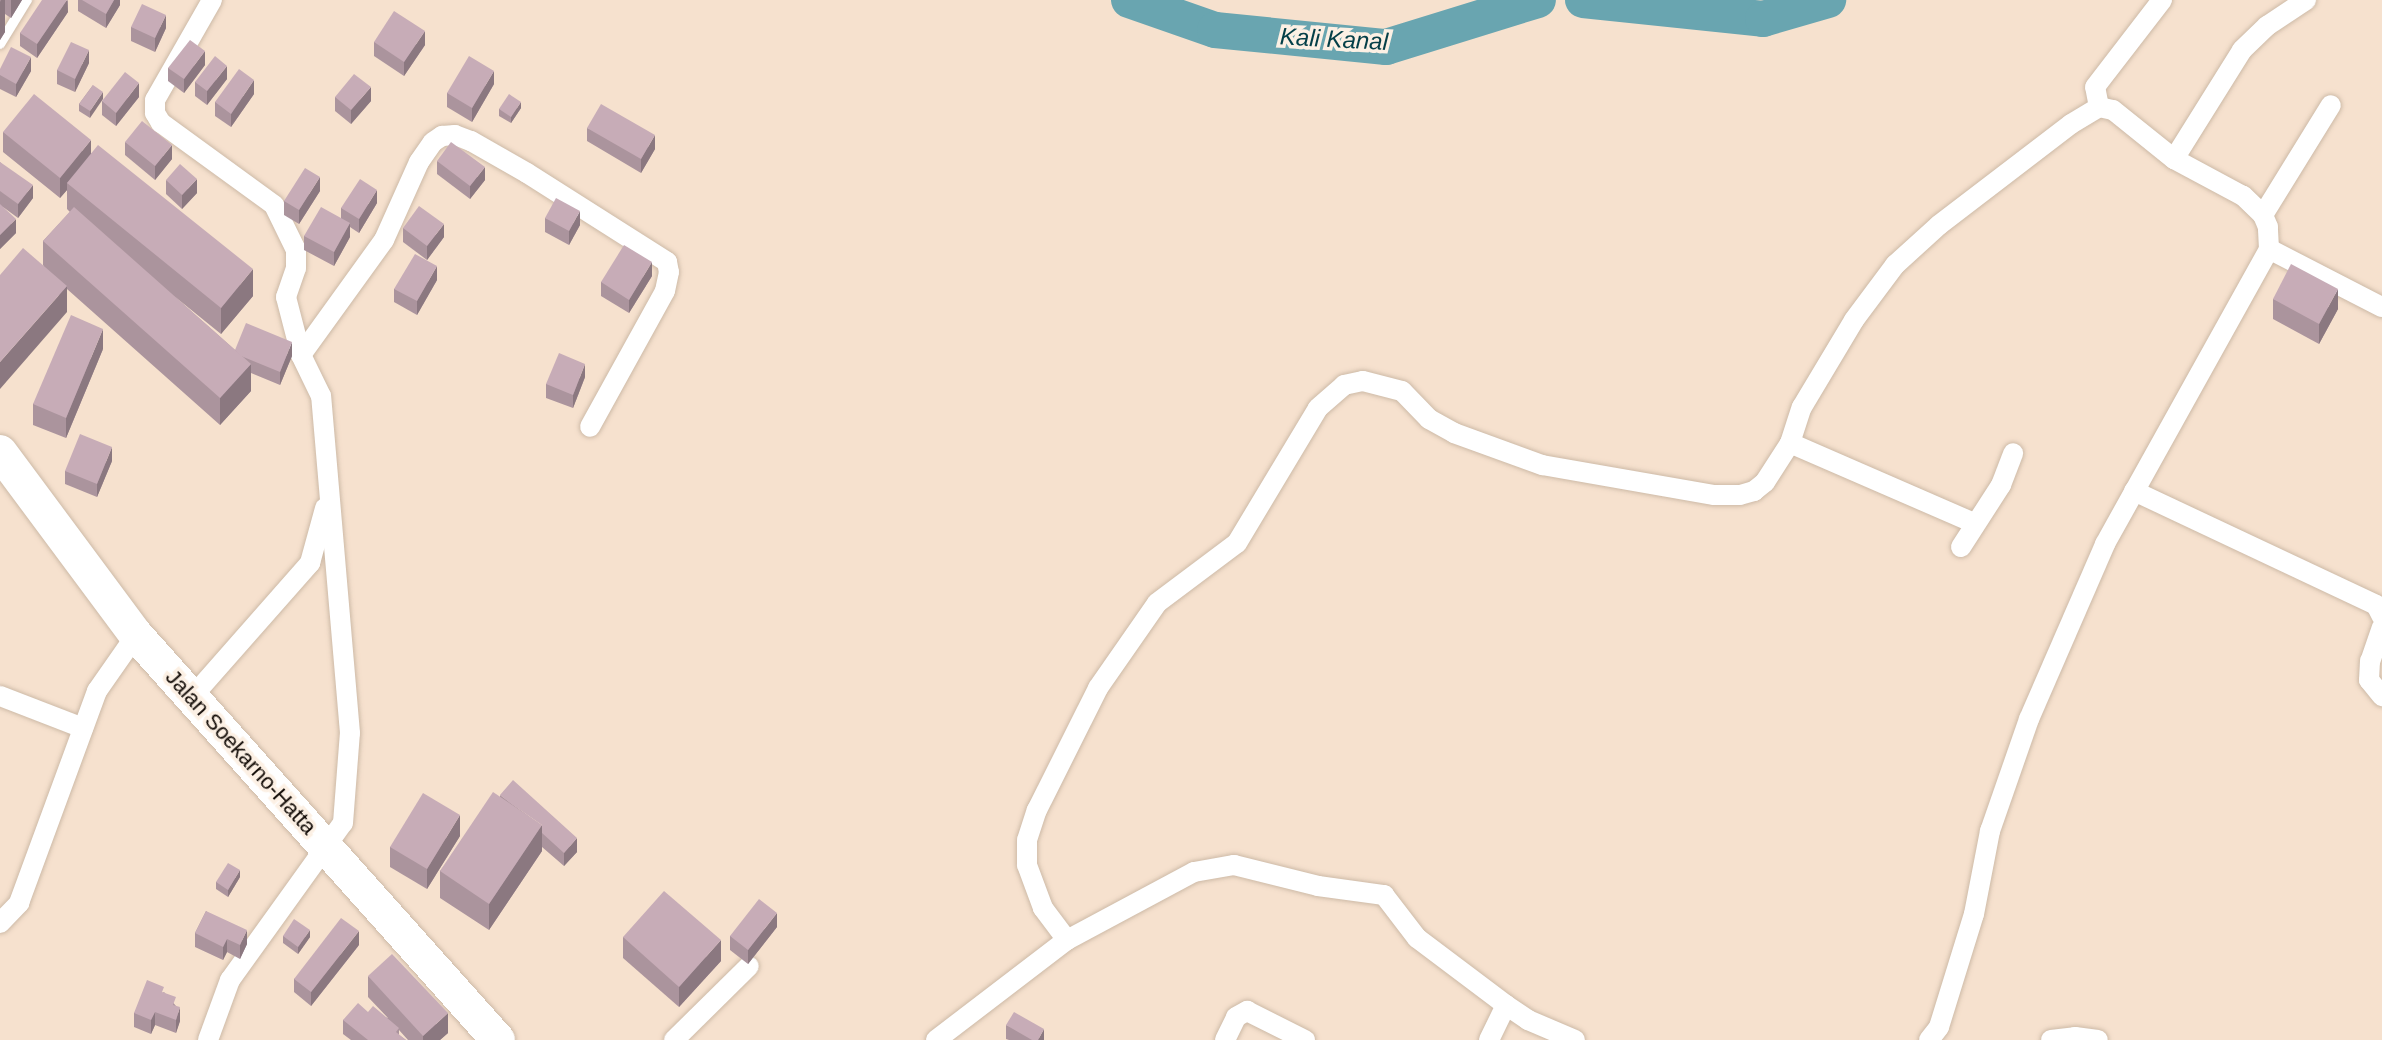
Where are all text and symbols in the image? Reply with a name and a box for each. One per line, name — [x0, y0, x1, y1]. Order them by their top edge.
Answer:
water label: Kali Kanal — [1279, 22, 1389, 56]
street label: Jalan Soekarno-Hatta — [160, 664, 322, 840]

